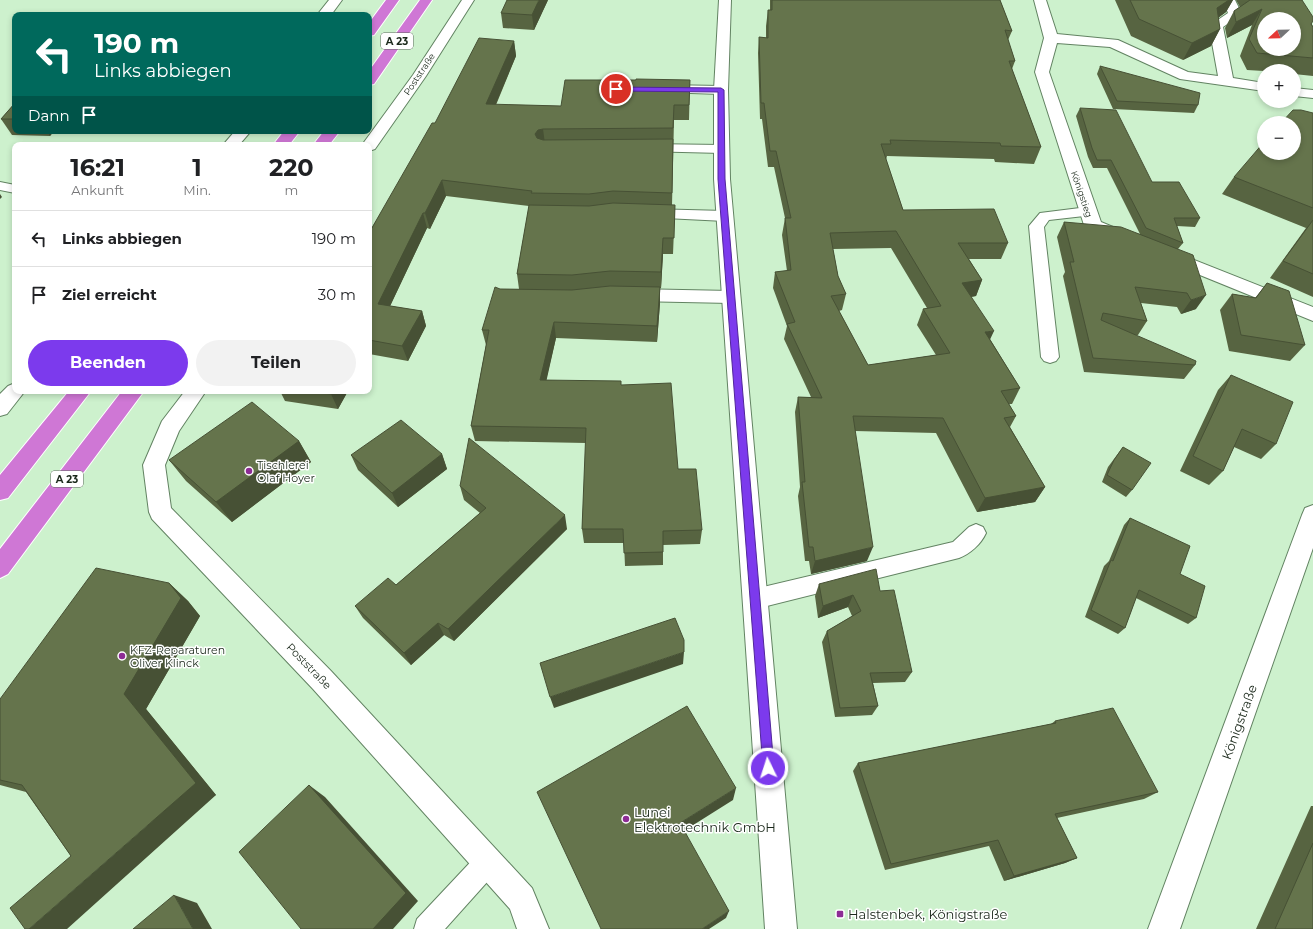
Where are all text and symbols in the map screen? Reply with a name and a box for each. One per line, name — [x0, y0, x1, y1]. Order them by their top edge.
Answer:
north arrow — [1257, 12, 1301, 56]
map controls — [1257, 12, 1301, 160]
text: 190 m — [94, 26, 179, 60]
icon: left — [28, 28, 80, 80]
road number: A 23 — [381, 33, 413, 49]
street label: Poststraße — [401, 51, 437, 97]
text: Links abbiegen — [94, 60, 232, 82]
button: + — [1257, 64, 1301, 108]
pin — [599, 72, 633, 106]
icon: arrive — [605, 78, 627, 100]
icon: arrive — [78, 104, 100, 126]
text: Dann — [28, 106, 70, 125]
button: − — [1257, 116, 1301, 160]
text: 16:21 — [70, 153, 125, 182]
text: 1 — [192, 153, 202, 182]
text: 220 — [269, 153, 314, 182]
street label: Königstieg — [1069, 169, 1095, 219]
text: Ankunft — [71, 182, 124, 198]
text: Min. — [183, 182, 211, 198]
text: m — [284, 182, 298, 198]
icon: left — [28, 228, 50, 250]
text: Links abbiegen — [62, 229, 182, 248]
text: 190 m — [312, 229, 356, 248]
icon: arrive — [28, 284, 50, 306]
text: Ziel erreicht — [62, 285, 157, 304]
text: 30 m — [318, 285, 356, 304]
button: Beenden — [28, 340, 188, 386]
button: Teilen — [196, 340, 356, 386]
place label: Tischlerei Olaf Hoyer — [257, 458, 315, 485]
marker: Tischlerei Olaf Hoyer — [244, 466, 254, 476]
road number: A 23 — [51, 471, 83, 487]
street label: Poststraße — [284, 640, 335, 692]
place label: KFZ-Reparaturen Oliver Klinck — [130, 643, 225, 670]
marker: KFZ-Reparaturen Oliver Klinck — [117, 651, 127, 661]
street label: Königstraße — [1218, 682, 1260, 762]
position arrow — [747, 747, 789, 789]
place label: Lunei Elektrotechnik GmbH — [634, 804, 776, 835]
marker: Lunei Elektrotechnik GmbH — [621, 814, 631, 824]
place label: Halstenbek, Königstraße — [848, 906, 1007, 922]
marker: Halstenbek, Königstraße — [835, 909, 845, 919]

